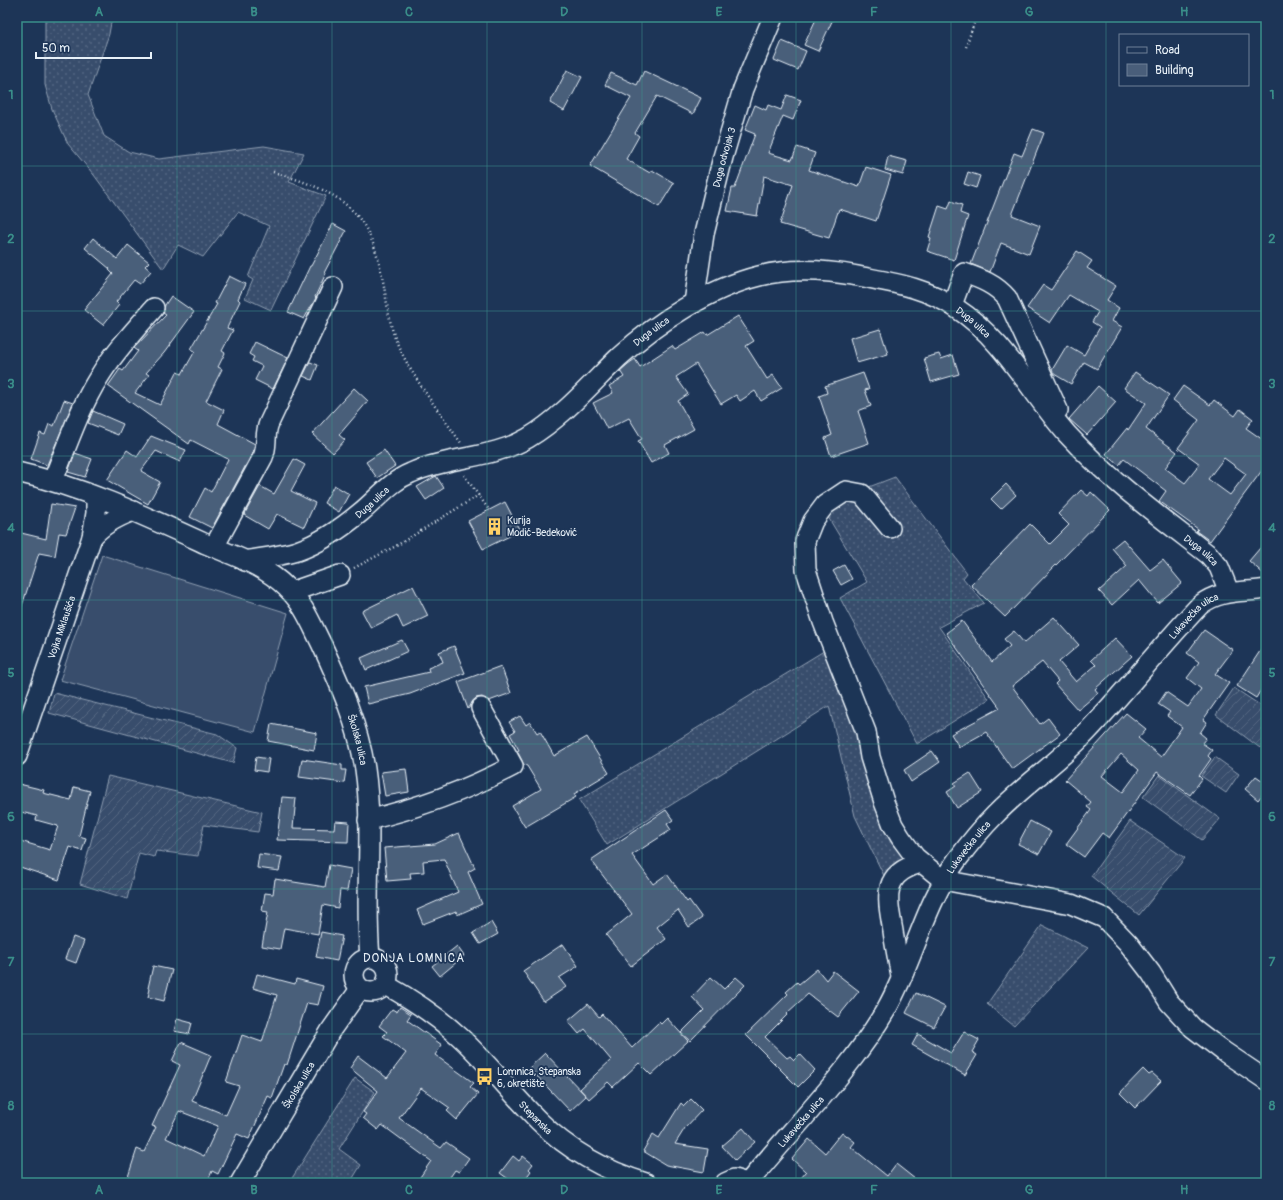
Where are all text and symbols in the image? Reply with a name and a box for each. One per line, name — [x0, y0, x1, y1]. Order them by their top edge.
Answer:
text: A — [95, 4, 104, 20]
text: B — [250, 4, 258, 20]
text: C — [405, 4, 413, 20]
text: D — [560, 4, 568, 20]
text: E — [716, 4, 723, 20]
text: F — [870, 4, 878, 20]
text: G — [1025, 4, 1034, 20]
text: H — [1180, 4, 1188, 20]
scale bar — [36, 34, 151, 60]
legend — [1119, 34, 1249, 86]
text: 50 m — [42, 41, 70, 56]
text: Road — [1155, 43, 1180, 58]
text: Building — [1155, 63, 1194, 78]
text: 1 — [8, 87, 14, 103]
text: 1 — [1269, 87, 1275, 103]
street label: Duga odvojak 3 — [711, 125, 739, 189]
text: 2 — [7, 231, 15, 247]
text: 2 — [1268, 231, 1276, 247]
street label: Duga ulica — [953, 305, 993, 341]
street label: Duga ulica — [631, 314, 672, 349]
text: 3 — [7, 376, 15, 392]
text: 3 — [1268, 376, 1276, 392]
street label: Duga ulica — [353, 484, 392, 521]
place label: Kurija Modić-Bedeković — [507, 515, 577, 539]
building icon: Kurija Modić-Bedeković — [484, 516, 504, 536]
text: 4 — [7, 520, 15, 536]
text: 4 — [1268, 520, 1276, 536]
street label: Duga ulica — [1181, 533, 1221, 569]
street label: Lukavečka ulica — [1167, 591, 1221, 642]
street label: Vojka Miklaušića — [46, 594, 78, 661]
text: 5 — [7, 665, 15, 681]
text: 5 — [1268, 665, 1276, 681]
street label: Školska ulica — [344, 712, 369, 766]
text: 6 — [7, 809, 15, 825]
text: 6 — [1268, 809, 1276, 825]
street label: Lukavečka ulica — [944, 818, 994, 876]
district label: DONJA LOMNICA — [363, 951, 465, 966]
text: 7 — [8, 954, 15, 970]
text: 7 — [1269, 954, 1276, 970]
street label: Školska ulica — [279, 1060, 318, 1111]
place label: Lomnica, Stepanska 6, okretište — [497, 1066, 581, 1090]
bus stop icon: Lomnica, Stepanska 6, okretište — [474, 1067, 494, 1087]
street label: Lukavečka ulica — [776, 1094, 827, 1150]
text: 8 — [8, 1098, 15, 1114]
text: 8 — [1269, 1098, 1276, 1114]
street label: Stepanska — [516, 1099, 555, 1138]
text: A — [95, 1182, 104, 1198]
text: B — [250, 1182, 258, 1198]
text: C — [405, 1182, 413, 1198]
text: D — [560, 1182, 568, 1198]
text: E — [716, 1182, 723, 1198]
text: F — [870, 1182, 878, 1198]
text: G — [1025, 1182, 1034, 1198]
text: H — [1180, 1182, 1188, 1198]

